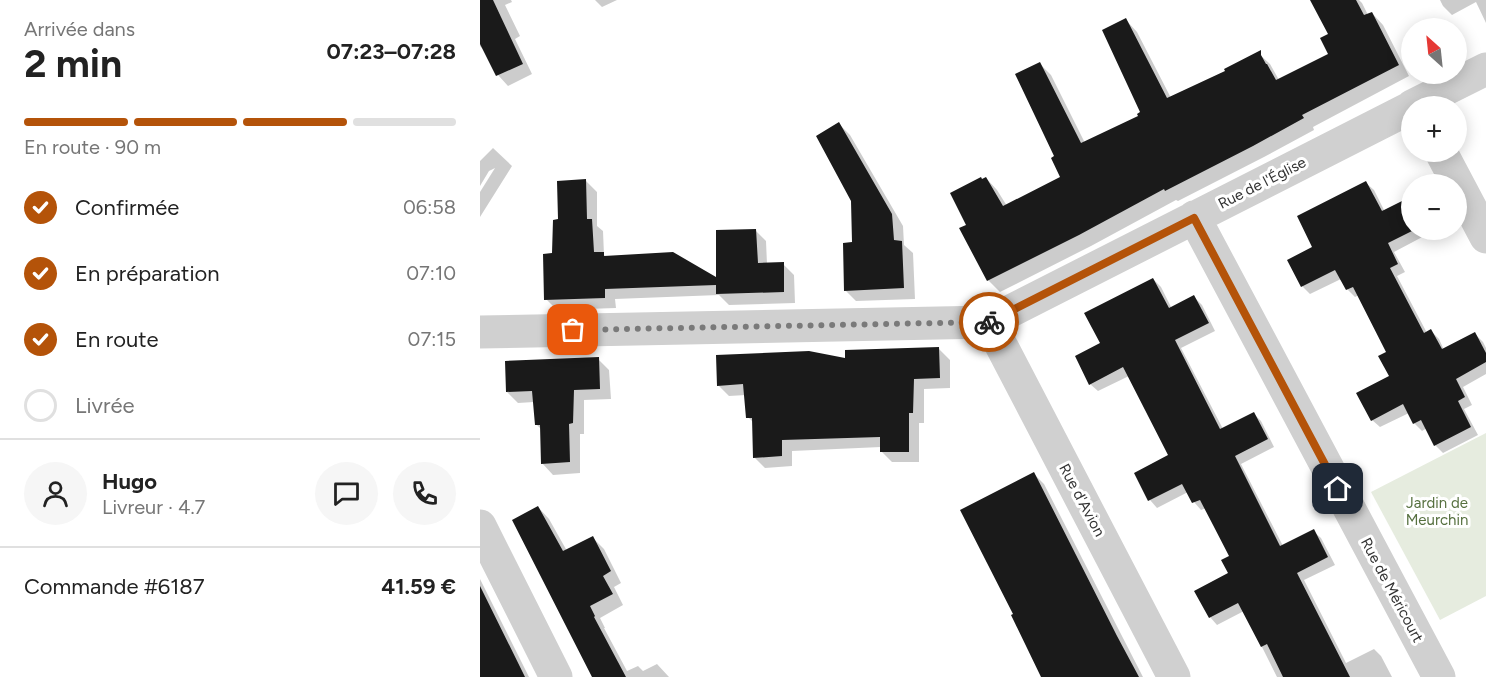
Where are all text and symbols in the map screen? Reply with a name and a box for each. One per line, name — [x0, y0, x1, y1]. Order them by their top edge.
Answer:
text: Arrivée dans — [24, 17, 135, 41]
north arrow — [1401, 18, 1467, 84]
map controls — [1401, 18, 1467, 240]
text: 07:23–07:28 — [327, 38, 456, 65]
text: 2 min — [24, 40, 122, 87]
button: + — [1401, 96, 1467, 162]
text: En route · 90 m — [24, 135, 161, 159]
street label: Rue de l'Église — [1215, 153, 1309, 213]
button: − — [1401, 174, 1467, 240]
icon: check — [24, 191, 57, 224]
text: Confirmée — [75, 194, 179, 221]
text: 06:58 — [403, 195, 456, 219]
icon: check — [24, 257, 57, 290]
text: En préparation — [75, 260, 220, 287]
text: 07:10 — [406, 261, 456, 285]
courier — [959, 292, 1019, 352]
pin — [547, 304, 598, 355]
icon: bike — [973, 306, 1006, 339]
icon: bag — [556, 313, 589, 346]
icon: check — [24, 323, 57, 356]
text: En route — [75, 326, 158, 353]
text: 07:15 — [408, 327, 456, 351]
text: Livrée — [75, 392, 134, 419]
street label: Rue d'Avion — [1055, 461, 1109, 539]
button: person — [24, 462, 87, 525]
button: chat — [315, 462, 378, 525]
button: phone — [393, 462, 456, 525]
pin — [1312, 463, 1363, 514]
text: Hugo — [102, 468, 157, 495]
icon: home — [1321, 472, 1354, 505]
park label: Jardin de Meurchin — [1406, 494, 1468, 529]
text: Livreur · 4.7 — [102, 495, 205, 519]
street label: Rue de Méricourt — [1357, 535, 1427, 646]
text: Commande #6187 — [24, 573, 205, 600]
text: 41.59 € — [381, 573, 456, 600]

